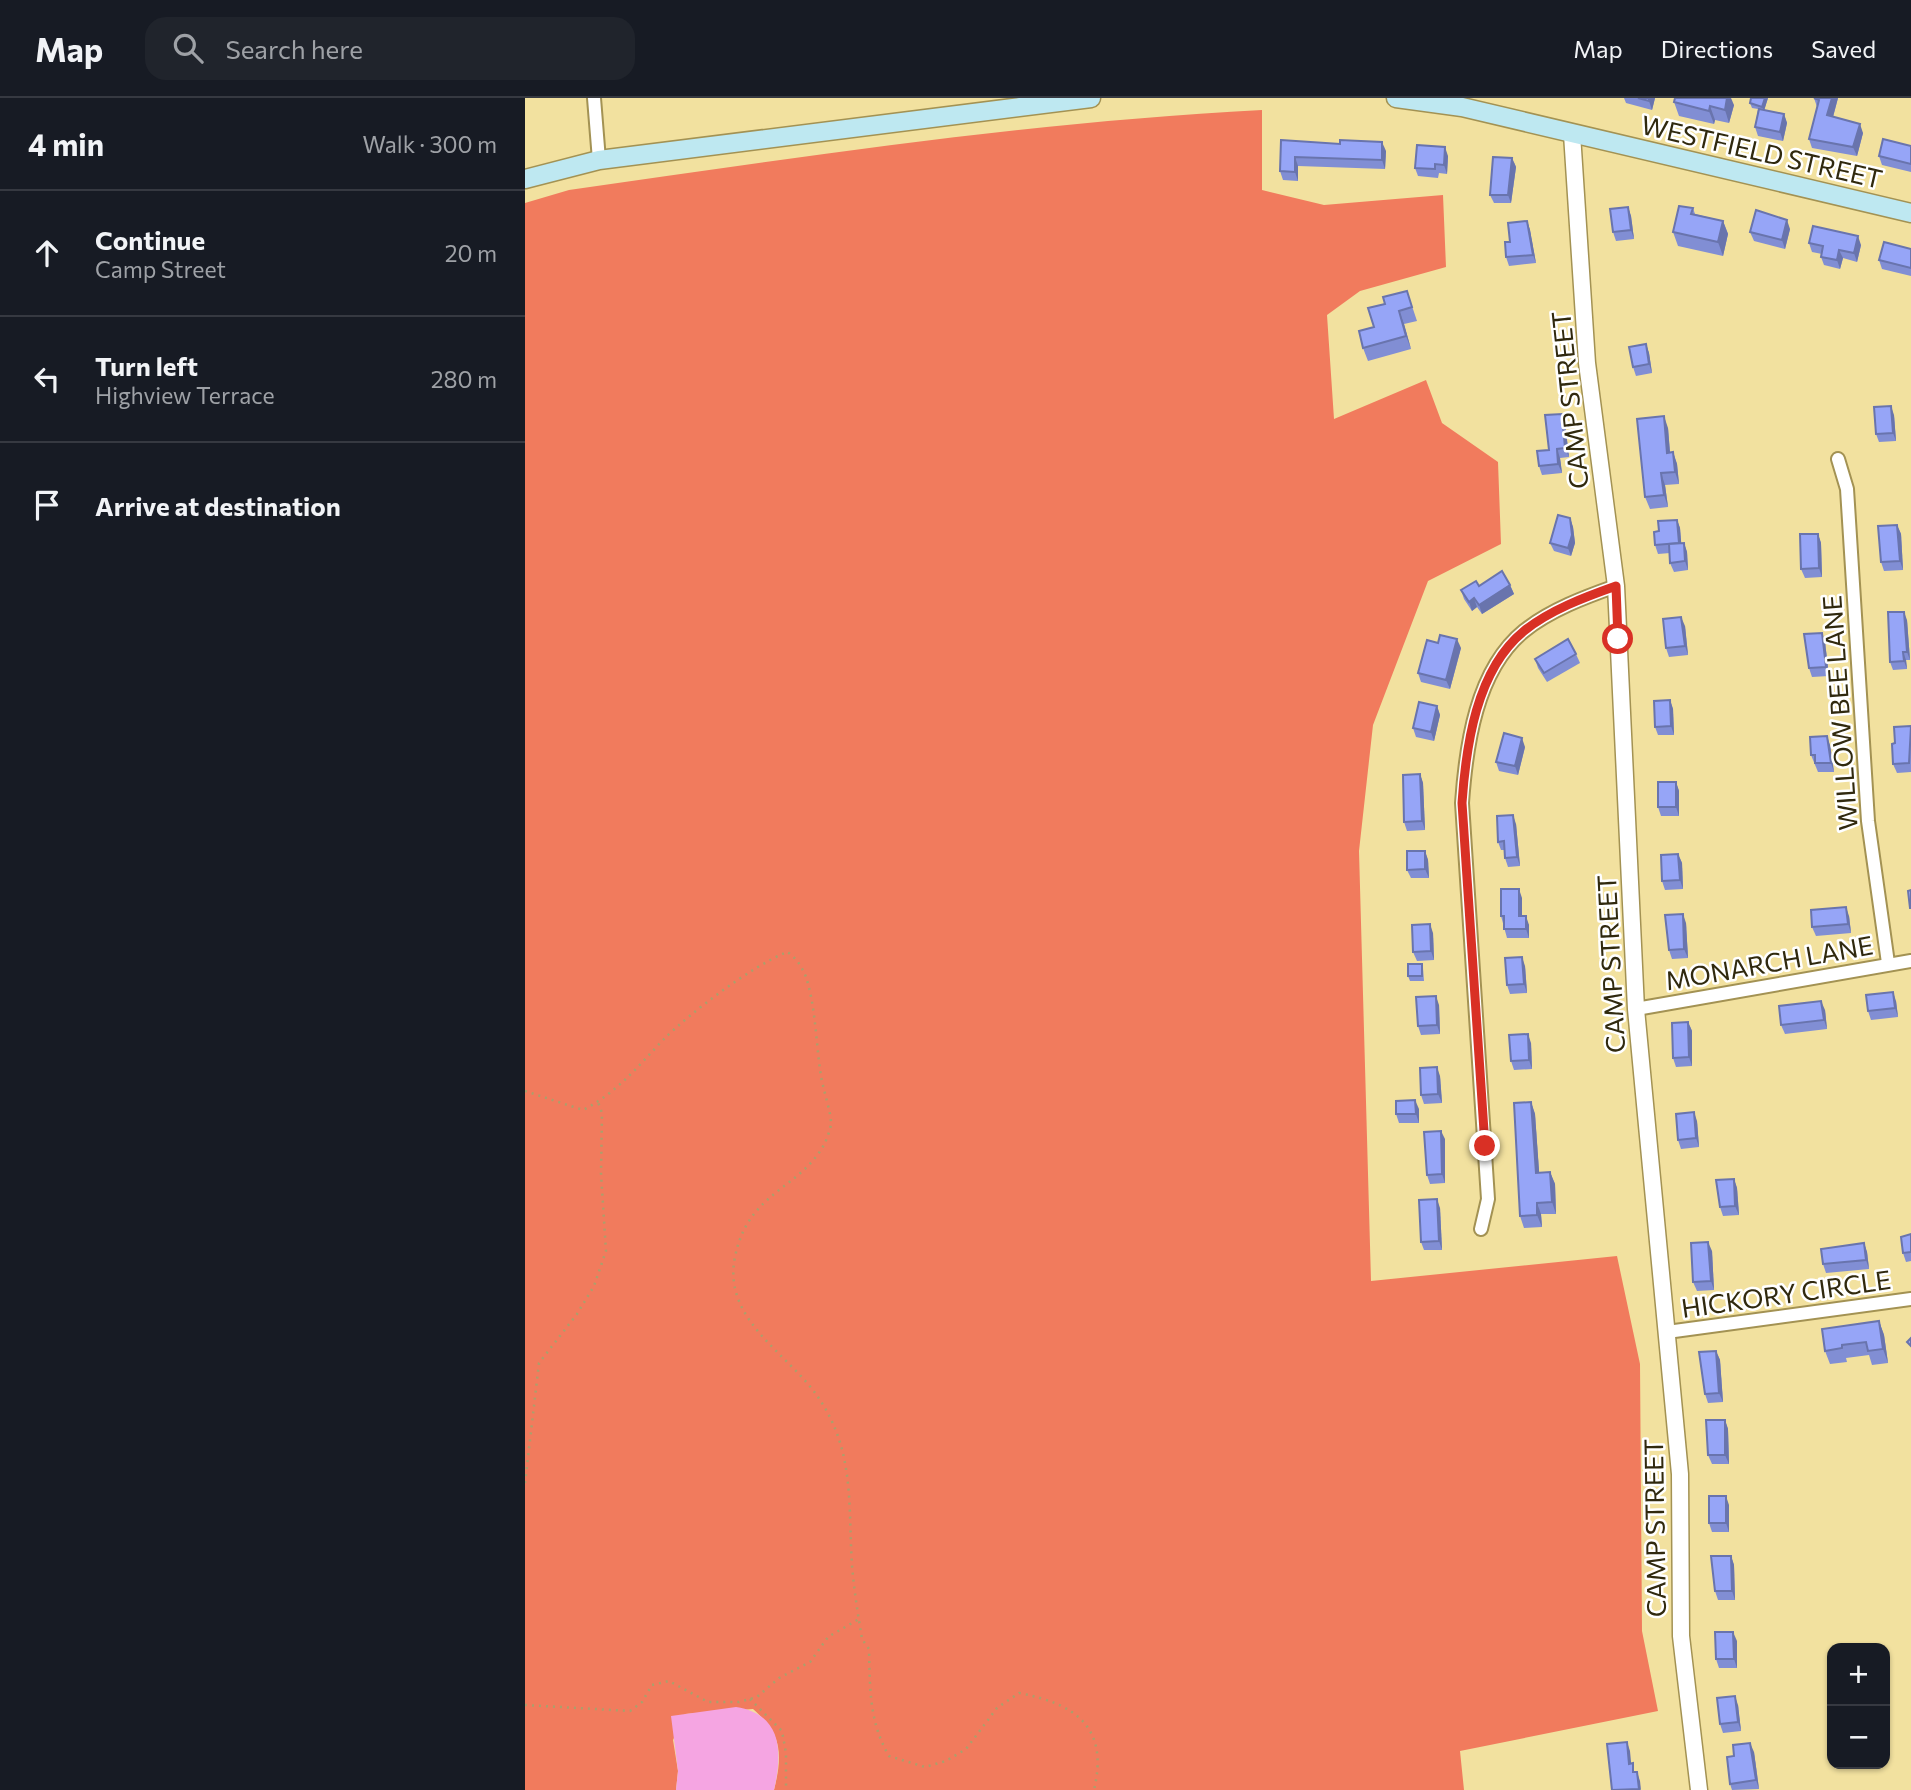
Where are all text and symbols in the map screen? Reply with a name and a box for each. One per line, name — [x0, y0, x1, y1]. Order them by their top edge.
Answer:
search box — [145, 17, 635, 80]
text: Map — [35, 28, 103, 69]
icon: search — [169, 29, 207, 67]
text: Search here — [225, 33, 363, 64]
text: Map — [1573, 34, 1623, 63]
text: Directions — [1661, 34, 1773, 63]
text: Saved — [1811, 34, 1876, 63]
street label: WESTFIELD STREET — [1638, 108, 1886, 194]
text: 4 min — [28, 125, 104, 162]
text: Walk · 300 m — [363, 130, 497, 158]
text: Continue — [95, 224, 205, 255]
icon: ahead — [28, 234, 66, 272]
text: 20 m — [445, 239, 497, 267]
text: Camp Street — [95, 255, 226, 283]
street label: CAMP STREET — [1544, 310, 1594, 490]
text: Turn left — [95, 350, 198, 381]
icon: left — [28, 360, 66, 398]
text: 280 m — [431, 365, 497, 393]
text: Highview Terrace — [95, 381, 275, 409]
icon: arrive — [28, 486, 66, 524]
text: Arrive at destination — [95, 490, 341, 521]
street label: WILLOW BEE LANE — [1815, 594, 1863, 832]
route start — [1602, 623, 1633, 654]
street label: CAMP STREET — [1590, 874, 1630, 1054]
street label: MONARCH LANE — [1663, 928, 1875, 996]
route end — [1469, 1130, 1500, 1161]
street label: HICKORY CIRCLE — [1679, 1263, 1893, 1323]
street label: CAMP STREET — [1637, 1439, 1671, 1617]
map controls — [1827, 1643, 1890, 1769]
button: + — [1827, 1643, 1890, 1706]
button: − — [1827, 1706, 1890, 1769]

